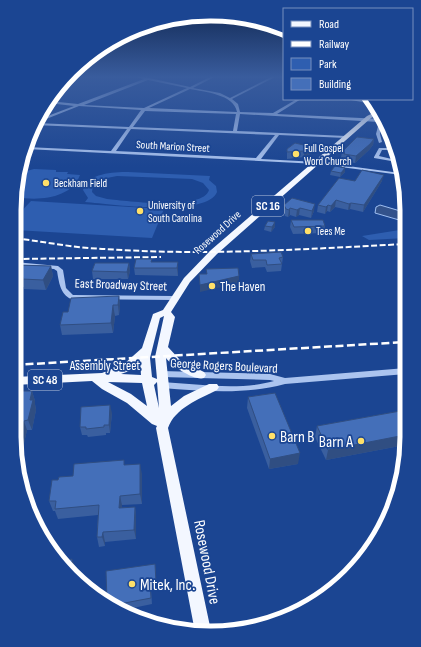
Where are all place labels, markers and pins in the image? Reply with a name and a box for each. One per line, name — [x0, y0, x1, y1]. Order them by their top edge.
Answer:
place label: Full Gospel Word Church — [304, 142, 352, 168]
marker: Full Gospel Word Church — [291, 149, 301, 159]
place label: Beckham Field — [54, 177, 108, 190]
marker: Beckham Field — [41, 178, 51, 188]
place label: University of South Carolina — [148, 199, 202, 225]
marker: University of South Carolina — [135, 206, 145, 216]
place label: Tees Me — [316, 225, 345, 238]
marker: Tees Me — [303, 226, 313, 236]
place label: The Haven — [220, 279, 265, 295]
marker: The Haven — [207, 281, 217, 291]
place label: Barn B — [280, 428, 314, 447]
marker: Barn B — [267, 431, 277, 441]
place label: Barn A — [319, 433, 353, 452]
marker: Barn A — [356, 436, 366, 446]
place label: Mitek, Inc. — [140, 576, 195, 595]
marker: Mitek, Inc. — [127, 579, 137, 589]

